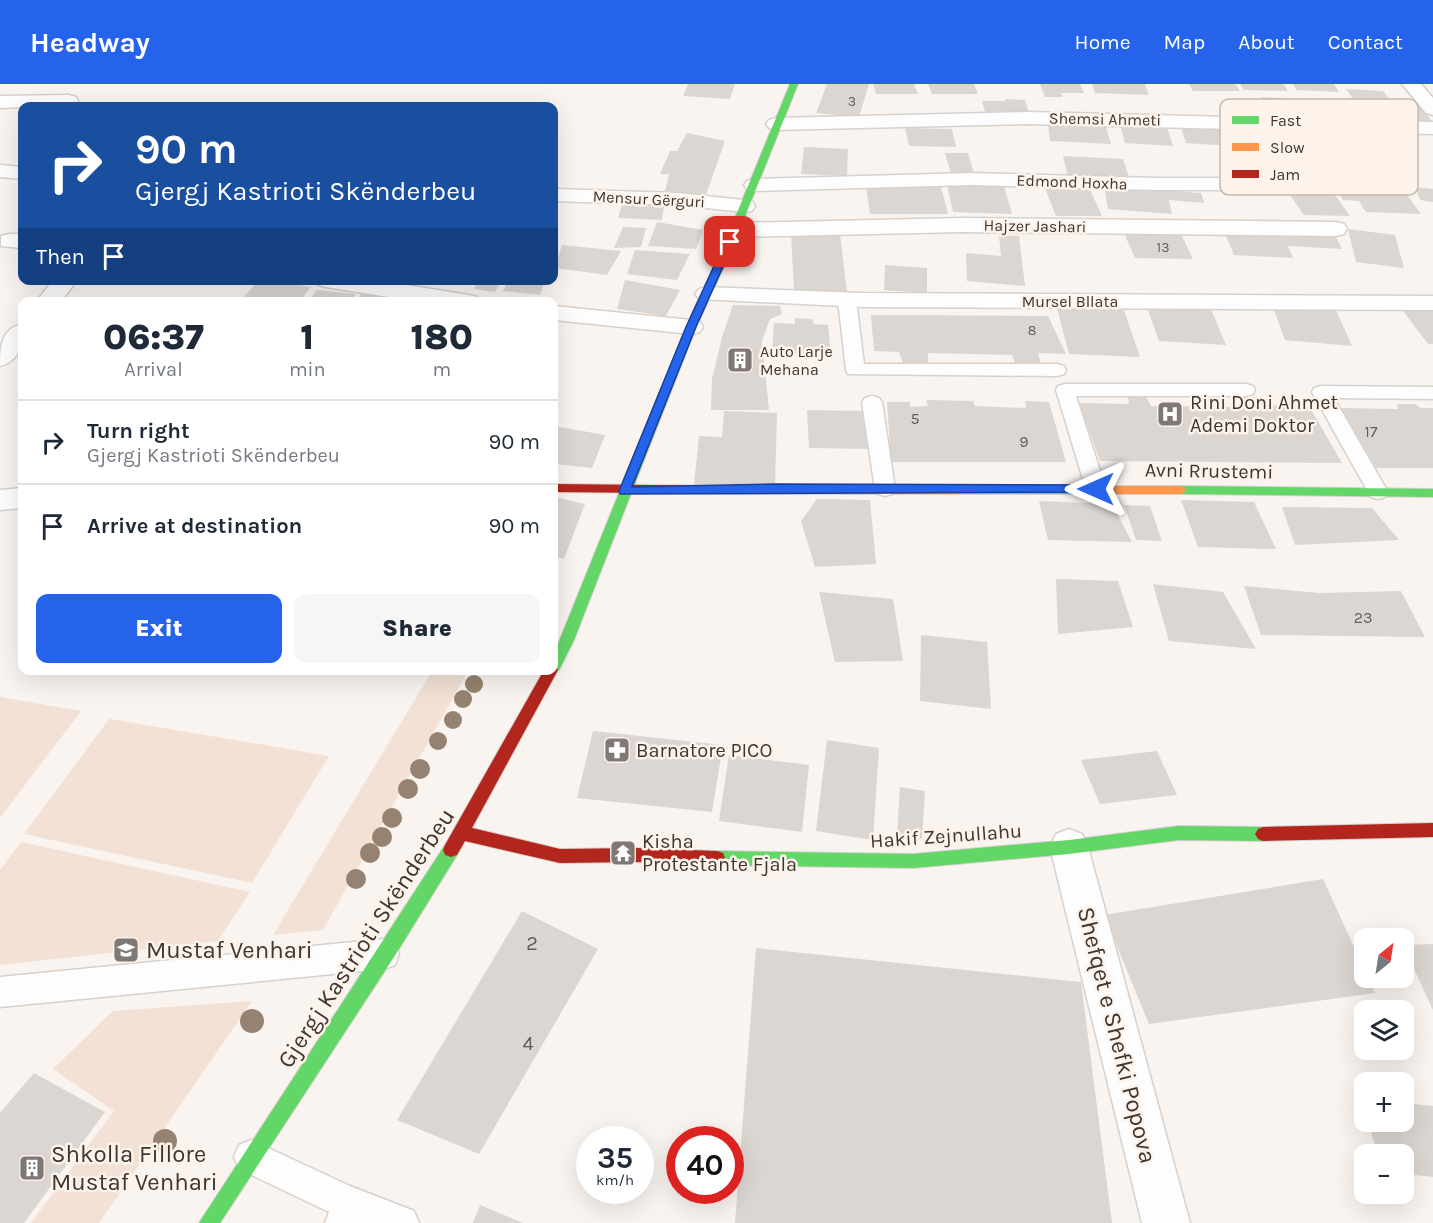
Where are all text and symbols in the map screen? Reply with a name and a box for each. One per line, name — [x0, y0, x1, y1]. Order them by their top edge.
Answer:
text: Headway — [30, 26, 150, 59]
text: Home — [1075, 30, 1131, 54]
text: Map — [1164, 30, 1205, 54]
text: About — [1238, 30, 1295, 54]
text: Contact — [1328, 30, 1403, 54]
house number: 3 — [848, 93, 856, 110]
legend — [1220, 99, 1418, 195]
street label: Shemsi Ahmeti — [1049, 109, 1161, 129]
text: Fast — [1270, 111, 1301, 130]
text: 90 m — [135, 124, 238, 174]
icon: right — [36, 126, 114, 204]
text: Slow — [1270, 138, 1305, 157]
text: Jam — [1270, 165, 1300, 184]
street label: Edmond Hoxha — [1016, 171, 1128, 193]
text: Gjergj Kastrioti Skënderbeu — [135, 175, 476, 207]
street label: Mensur Gërguri — [592, 187, 706, 211]
pin — [704, 216, 755, 267]
street label: Hajzer Jashari — [984, 216, 1086, 236]
icon: arrive — [713, 225, 746, 258]
house number: 13 — [1157, 239, 1169, 256]
icon: arrive — [97, 240, 130, 273]
text: Then — [36, 244, 85, 270]
street label: Mursel Bllata — [1022, 292, 1118, 311]
text: 06:37 — [103, 316, 204, 358]
text: 1 — [300, 316, 314, 358]
text: 180 — [411, 316, 473, 358]
house number: 8 — [1028, 322, 1036, 339]
place label: Auto Larje Mehana — [760, 342, 833, 379]
building icon: Auto Larje Mehana — [725, 345, 755, 375]
text: Arrival — [124, 358, 183, 381]
text: min — [289, 358, 326, 381]
text: m — [432, 358, 451, 381]
place label: Rini Doni Ahmet Ademi Doktor — [1190, 391, 1338, 437]
hospital icon: Rini Doni Ahmet Ademi Doktor — [1155, 399, 1185, 429]
house number: 5 — [910, 409, 920, 428]
text: Turn right — [87, 418, 190, 444]
house number: 17 — [1365, 422, 1378, 441]
icon: right — [36, 426, 69, 459]
text: 90 m — [488, 429, 540, 455]
house number: 9 — [1019, 432, 1029, 451]
text: Gjergj Kastrioti Skënderbeu — [87, 444, 340, 467]
position arrow — [1064, 457, 1128, 521]
street label: Avni Rrustemi — [1145, 458, 1273, 484]
icon: arrive — [36, 510, 69, 543]
text: Arrive at destination — [87, 513, 302, 539]
text: 90 m — [488, 513, 540, 539]
button: Exit — [36, 594, 282, 663]
button: Share — [294, 594, 540, 663]
house number: 23 — [1354, 608, 1372, 627]
pharmacy icon: Barnatore PICO — [602, 735, 632, 765]
place label: Barnatore PICO — [636, 739, 772, 762]
street label: Gjergj Kastrioti Skënderbeu — [272, 803, 460, 1073]
street label: Hakif Zejnullahu — [869, 819, 1023, 853]
place label: Kisha Protestante Fjala — [642, 830, 797, 876]
temple icon: Kisha Protestante Fjala — [608, 838, 638, 868]
street label: Shefqet e Shefki Popova — [1072, 904, 1162, 1166]
north arrow — [1354, 928, 1414, 988]
map controls — [1354, 928, 1414, 1204]
house number: 2 — [526, 932, 538, 955]
school or university icon: Mustaf Venhari — [111, 935, 141, 965]
place label: Mustaf Venhari — [146, 936, 313, 964]
button: layers — [1354, 1000, 1414, 1060]
house number: 4 — [522, 1032, 534, 1055]
button: + — [1354, 1072, 1414, 1132]
speed limit sign: 40 — [666, 1126, 744, 1204]
place label: Shkolla Fillore Mustaf Venhari — [51, 1140, 218, 1196]
text: 35 — [597, 1140, 633, 1176]
button: − — [1354, 1144, 1414, 1204]
building icon: Shkolla Fillore Mustaf Venhari — [17, 1153, 47, 1183]
text: km/h — [596, 1171, 634, 1189]

